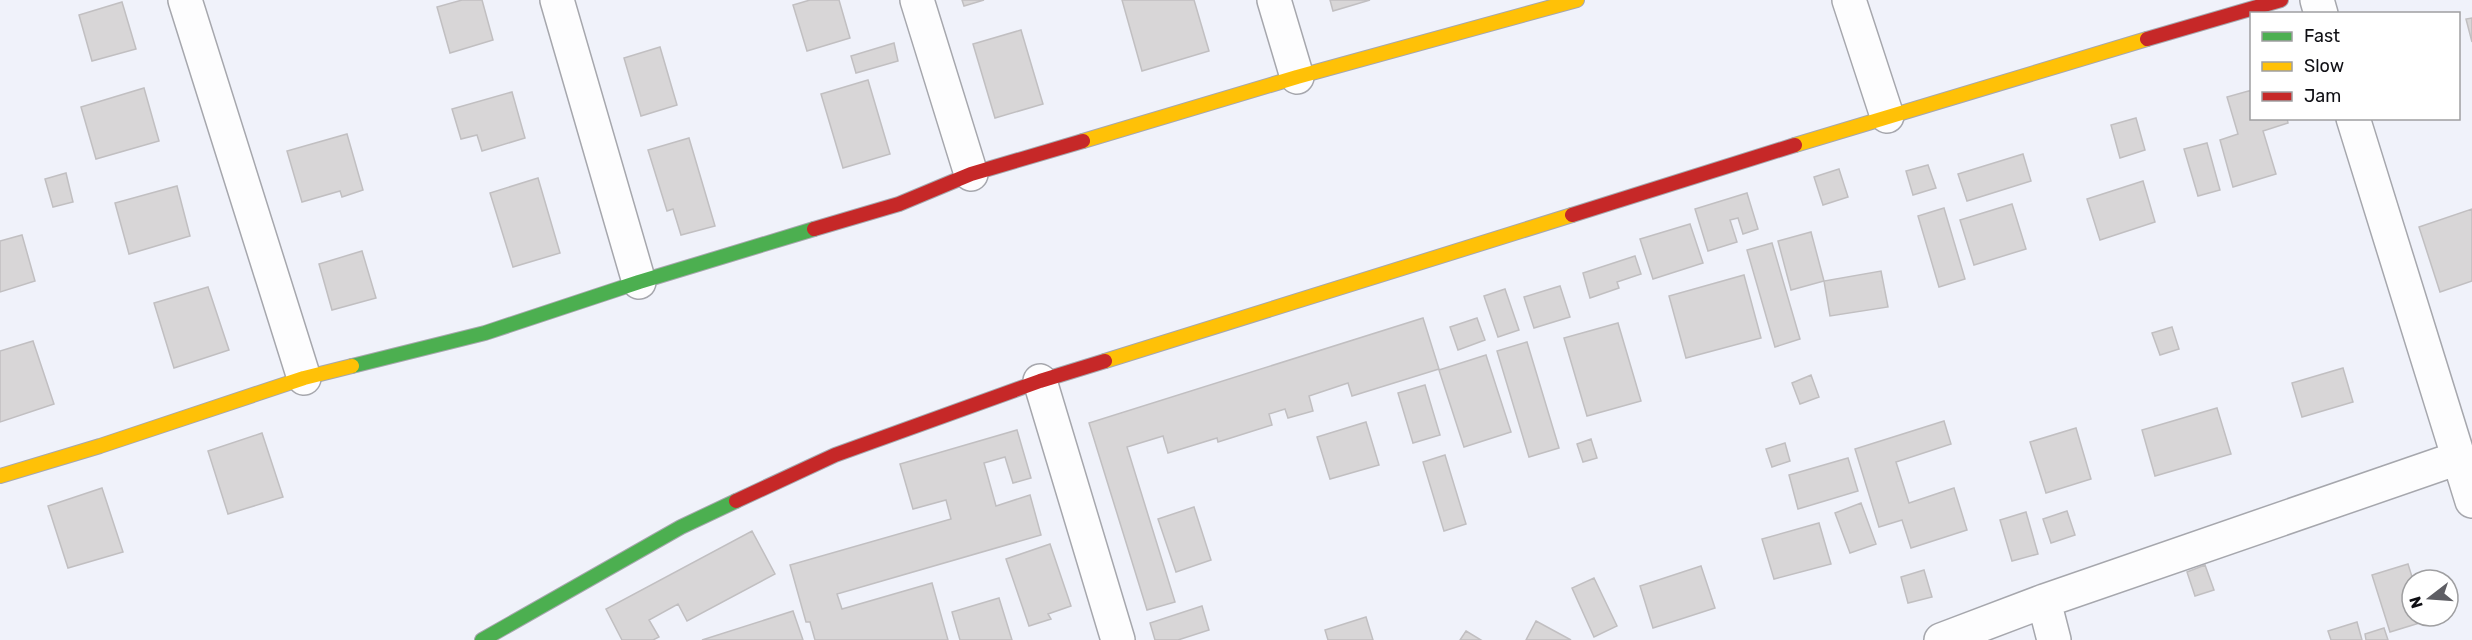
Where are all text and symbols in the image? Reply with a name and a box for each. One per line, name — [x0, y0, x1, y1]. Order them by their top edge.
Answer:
legend — [2250, 12, 2460, 120]
text: Fast — [2304, 25, 2340, 47]
text: Slow — [2304, 55, 2344, 77]
text: Jam — [2304, 85, 2341, 107]
north arrow — [2400, 568, 2460, 628]
text: N — [2405, 594, 2427, 611]

